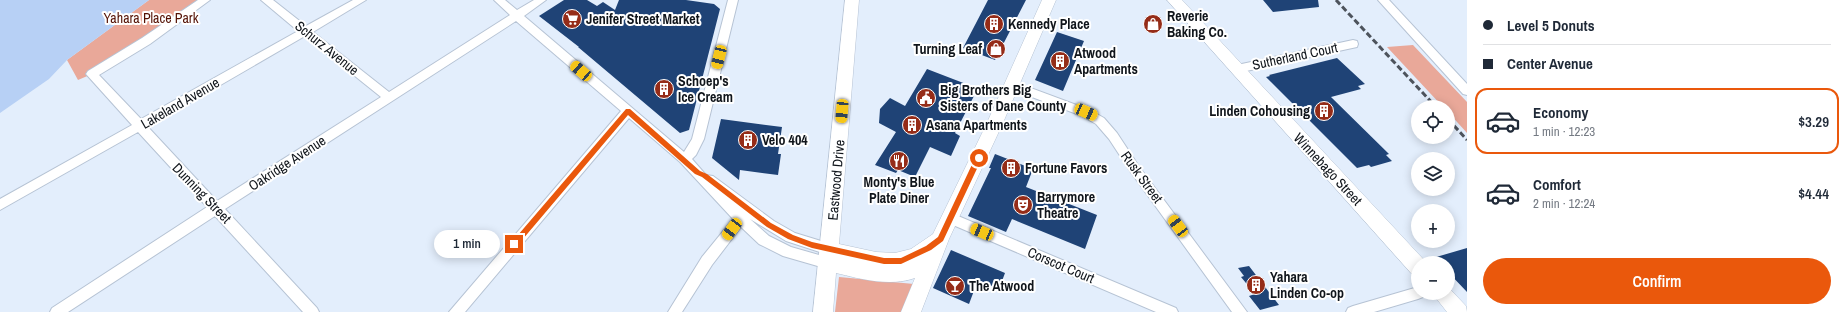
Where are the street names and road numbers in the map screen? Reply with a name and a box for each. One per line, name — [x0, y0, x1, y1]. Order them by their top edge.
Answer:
street label: Schurz Avenue — [291, 17, 363, 79]
street label: Sutherland Court — [1251, 38, 1339, 74]
street label: Lakeland Avenue — [137, 73, 223, 133]
street label: Winnebago Street — [1290, 129, 1366, 209]
street label: Oakridge Avenue — [245, 131, 329, 195]
street label: Eastwood Drive — [824, 139, 848, 221]
street label: Rusk Street — [1117, 147, 1167, 207]
street label: Dunning Street — [169, 159, 235, 227]
street label: Corscot Court — [1025, 243, 1097, 287]

